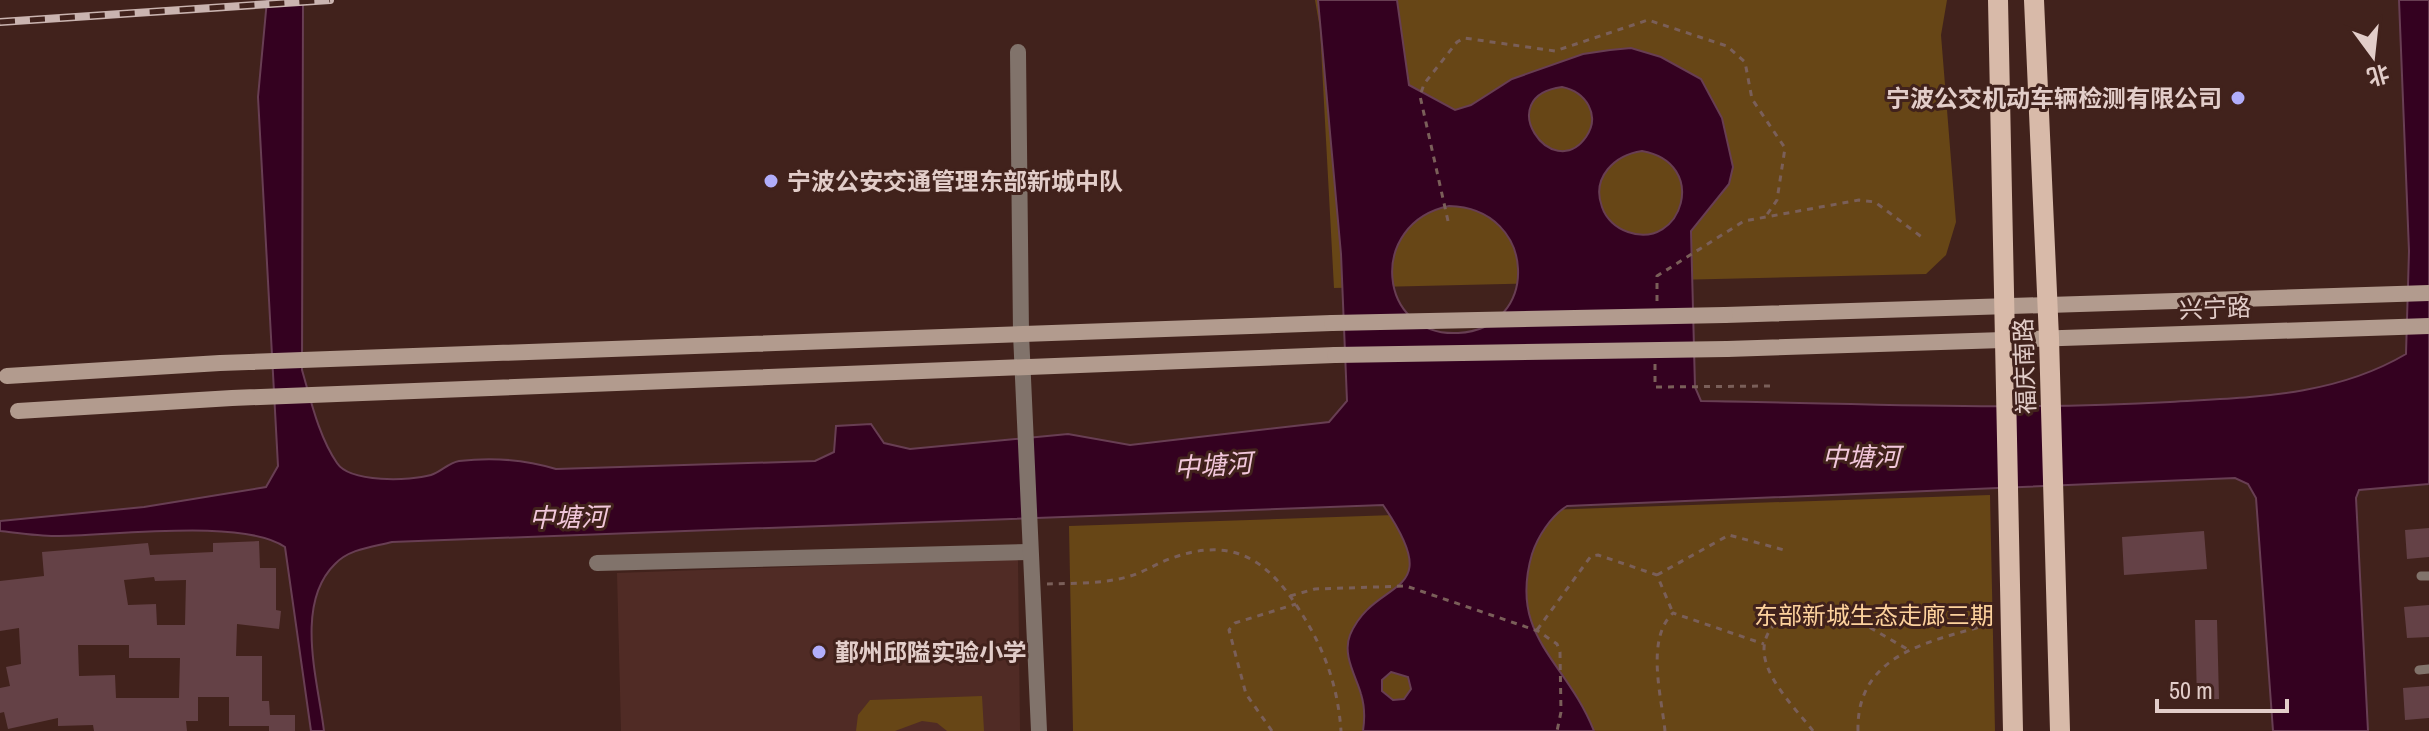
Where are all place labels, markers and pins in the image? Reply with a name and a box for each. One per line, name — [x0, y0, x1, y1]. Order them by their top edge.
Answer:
place label: 宁波公交机动车辆检测有限公司 — [1886, 82, 2222, 114]
marker: 宁波公交机动车辆检测有限公司 — [2229, 89, 2247, 107]
place label: 宁波公安交通管理东部新城中队 — [787, 165, 1123, 197]
marker: 宁波公安交通管理东部新城中队 — [762, 172, 780, 190]
place label: 鄞州邱隘实验小学 — [835, 636, 1027, 668]
marker: 鄞州邱隘实验小学 — [810, 643, 828, 661]

